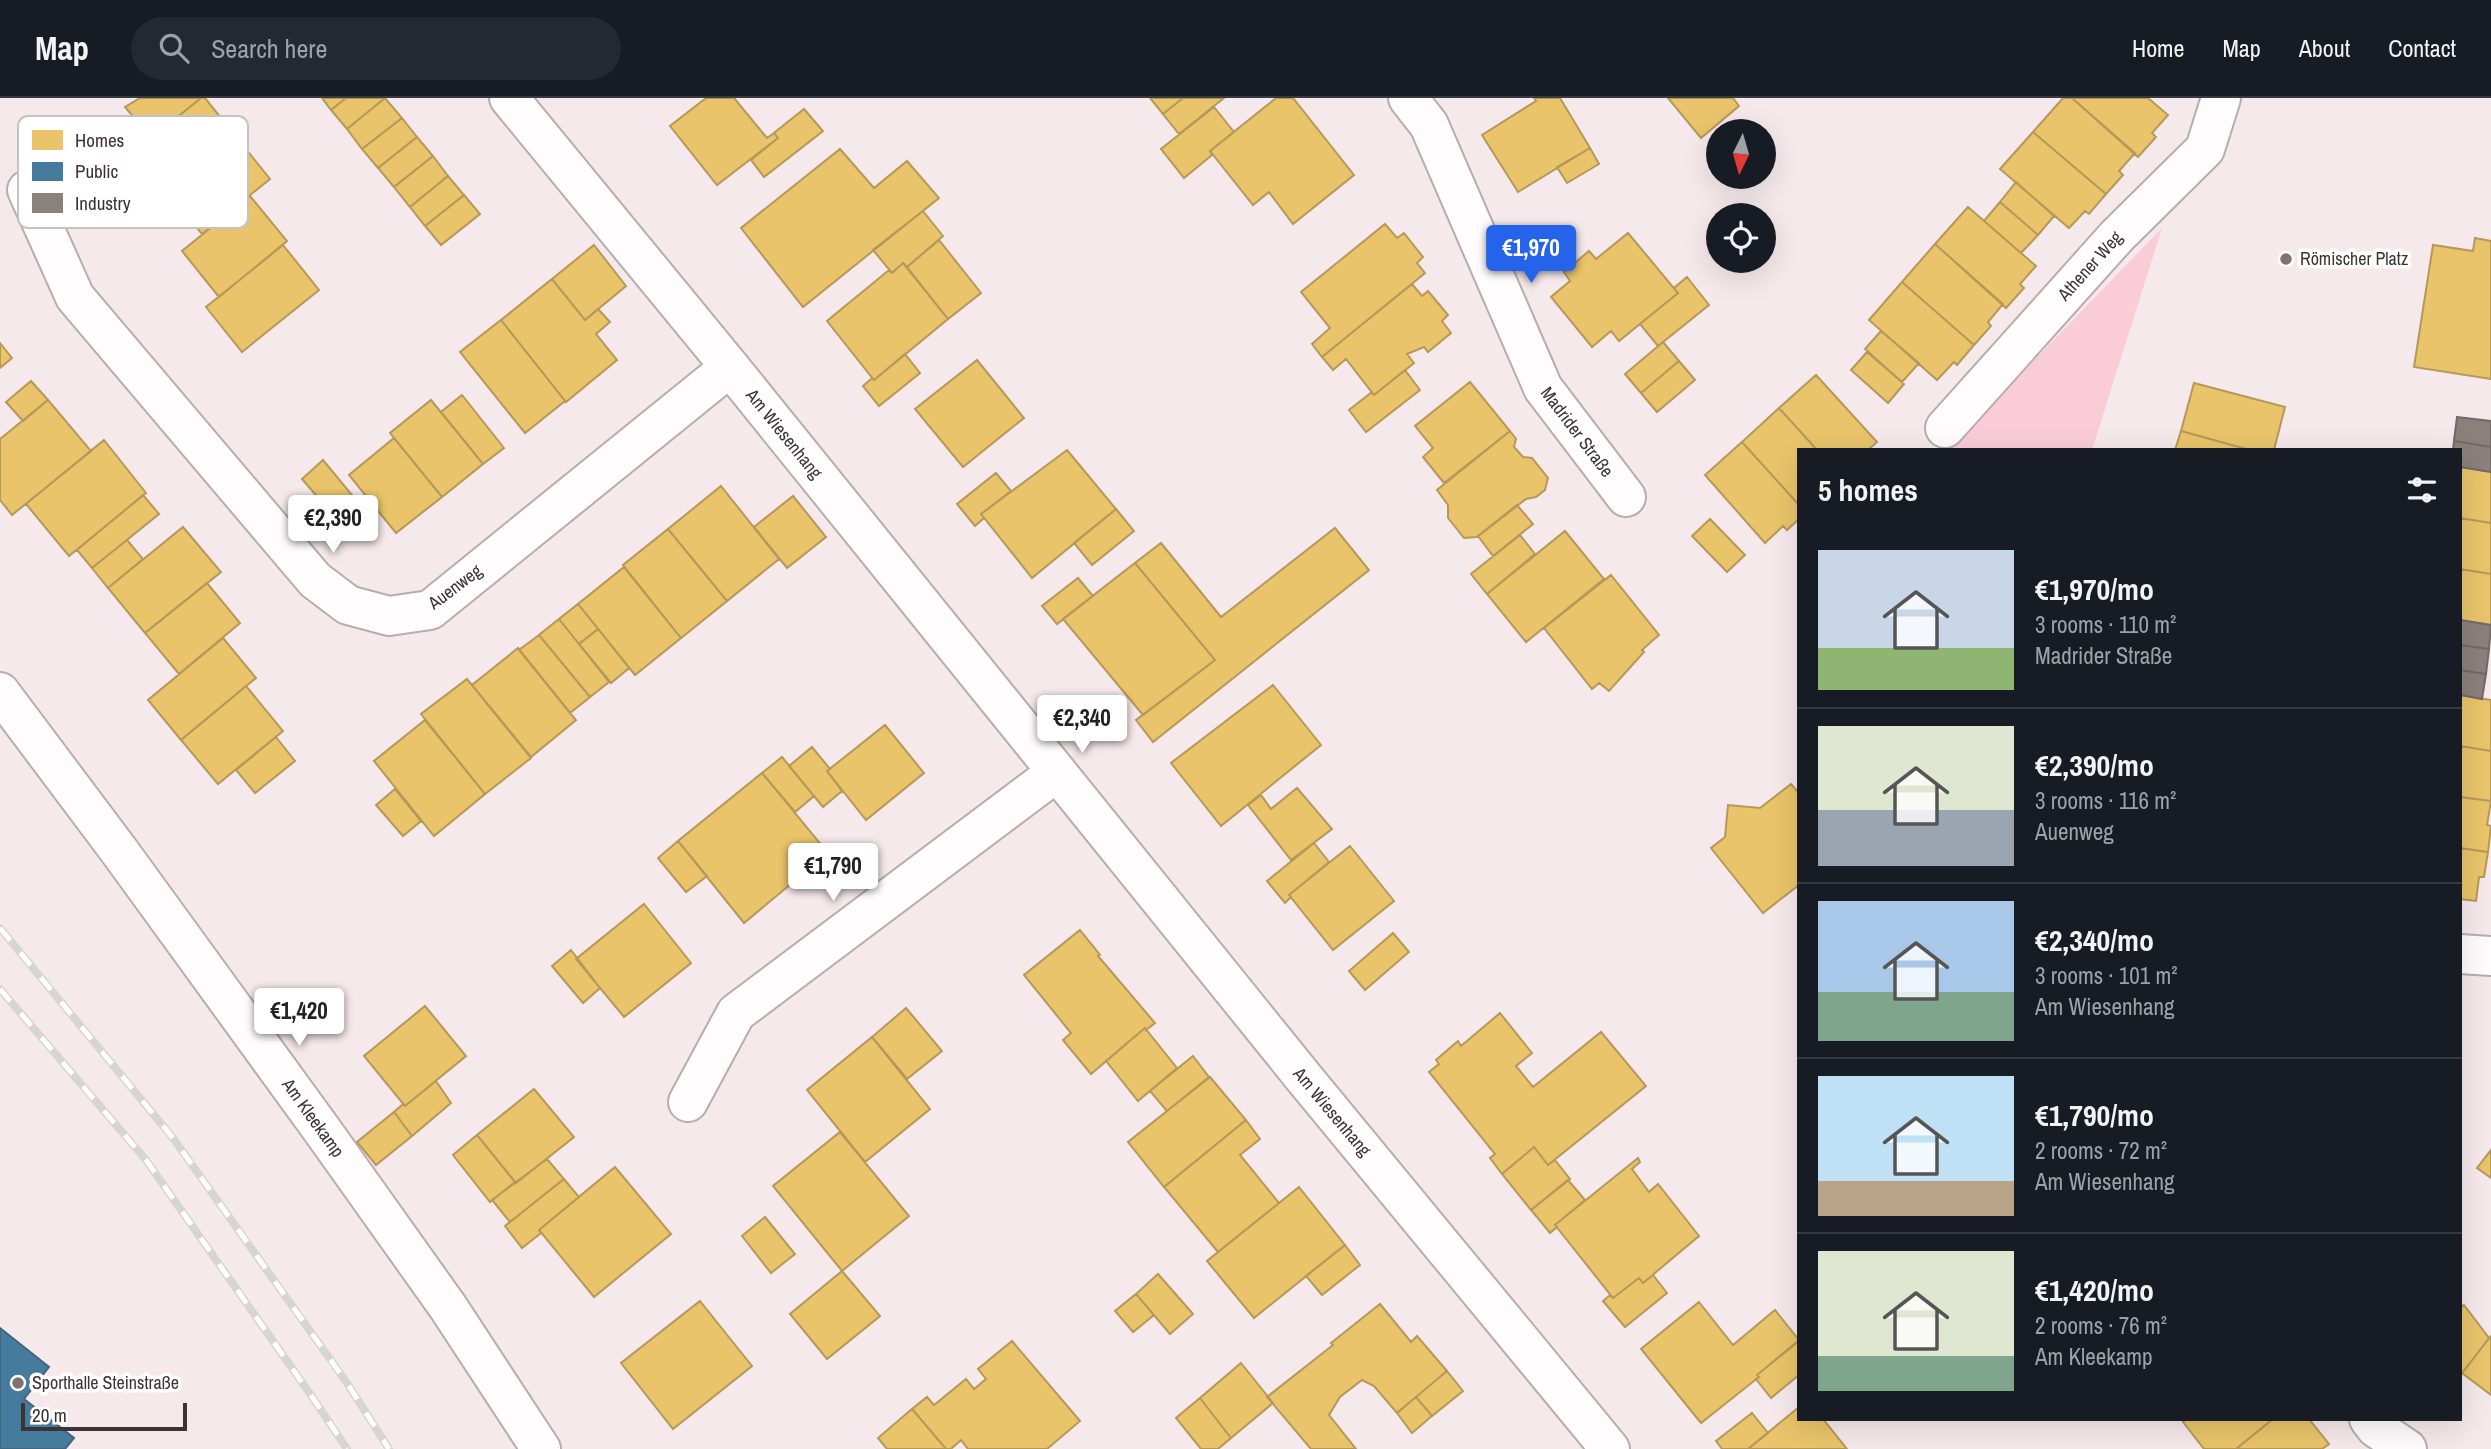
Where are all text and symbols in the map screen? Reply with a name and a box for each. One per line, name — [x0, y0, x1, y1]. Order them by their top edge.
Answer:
search box — [131, 17, 621, 80]
text: Map — [35, 26, 89, 70]
icon: search — [155, 29, 193, 67]
text: Search here — [211, 31, 327, 66]
text: Home — [2132, 32, 2184, 64]
text: Map — [2222, 32, 2261, 64]
text: About — [2299, 32, 2350, 64]
text: Contact — [2388, 32, 2456, 64]
legend — [18, 116, 248, 228]
north arrow — [1706, 119, 1776, 189]
map controls — [1706, 119, 1776, 273]
text: Homes — [75, 127, 125, 153]
text: Public — [75, 158, 119, 184]
text: Industry — [75, 190, 131, 216]
button: locate — [1706, 203, 1776, 273]
street label: Athener Weg — [2051, 225, 2128, 307]
pin: €1,970 — [1474, 226, 1588, 285]
text: €1,970 — [1502, 232, 1560, 263]
place label: Römischer Platz — [2300, 246, 2408, 271]
marker: Römischer Platz — [2278, 251, 2294, 267]
street label: Madrider Straße — [1535, 381, 1620, 482]
street label: Am Wiesenhang — [740, 383, 829, 485]
text: 5 homes — [1818, 470, 1918, 510]
icon: filters — [2403, 471, 2441, 509]
pin: €2,390 — [276, 496, 390, 555]
text: €2,390 — [304, 502, 362, 533]
street label: Auenweg — [422, 558, 487, 616]
text: €1,970/mo — [2035, 569, 2154, 609]
icon: home — [1874, 578, 1958, 662]
text: 3 rooms · 110 m² — [2035, 609, 2176, 640]
text: Madrider Straße — [2035, 640, 2172, 671]
pin: €2,340 — [1025, 696, 1139, 755]
text: €2,340 — [1053, 702, 1111, 733]
text: €2,390/mo — [2035, 745, 2154, 785]
icon: home — [1874, 754, 1958, 838]
text: 3 rooms · 116 m² — [2035, 785, 2176, 816]
text: Auenweg — [2035, 816, 2114, 847]
pin: €1,790 — [776, 844, 890, 903]
text: €1,790 — [804, 850, 862, 881]
text: €2,340/mo — [2035, 920, 2154, 960]
icon: home — [1874, 929, 1958, 1013]
text: 3 rooms · 101 m² — [2035, 960, 2178, 991]
pin: €1,420 — [242, 988, 356, 1048]
text: Am Wiesenhang — [2035, 991, 2174, 1022]
text: €1,420 — [270, 995, 328, 1026]
street label: Am Wiesenhang — [1287, 1061, 1378, 1162]
street label: Am Kleekamp — [276, 1072, 351, 1162]
text: €1,790/mo — [2035, 1095, 2154, 1135]
icon: home — [1874, 1104, 1958, 1188]
text: 2 rooms · 72 m² — [2035, 1135, 2167, 1166]
text: Am Wiesenhang — [2035, 1166, 2174, 1197]
text: €1,420/mo — [2035, 1270, 2154, 1310]
icon: home — [1874, 1279, 1958, 1363]
text: 2 rooms · 76 m² — [2035, 1310, 2167, 1341]
text: Am Kleekamp — [2035, 1341, 2152, 1372]
place label: Sporthalle Steinstraße — [32, 1370, 179, 1395]
marker: Sporthalle Steinstraße — [10, 1375, 26, 1391]
scale bar — [21, 1400, 187, 1432]
text: 20 m — [32, 1402, 67, 1428]

